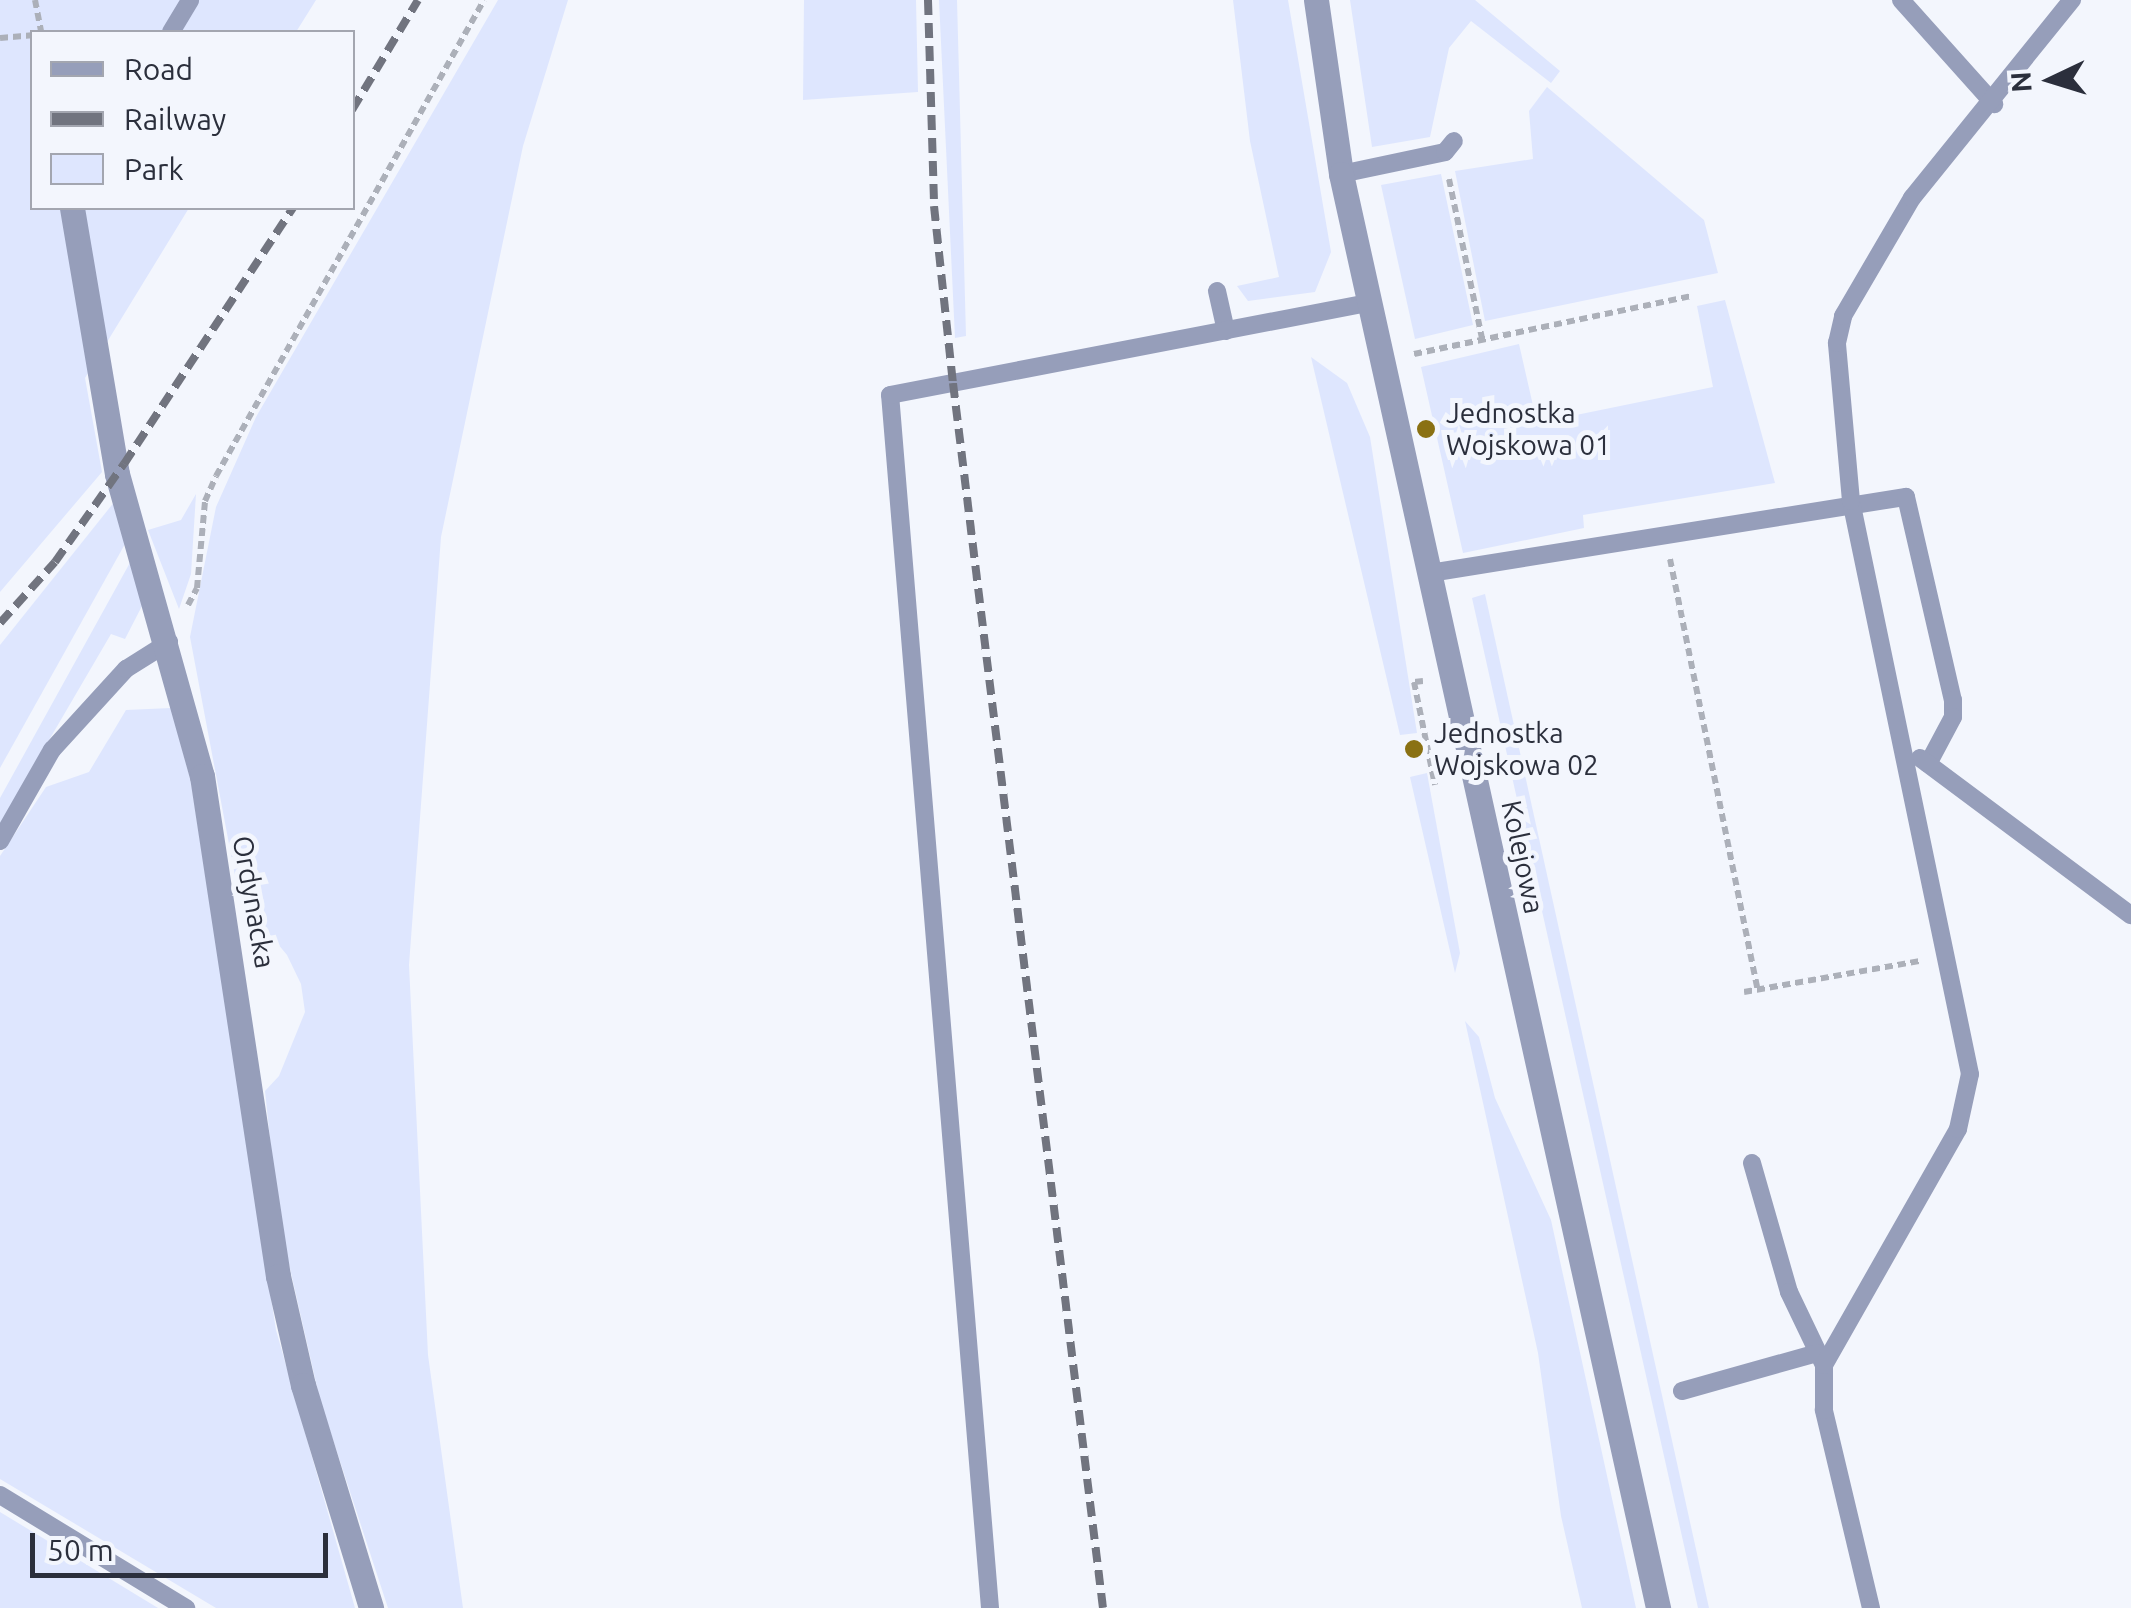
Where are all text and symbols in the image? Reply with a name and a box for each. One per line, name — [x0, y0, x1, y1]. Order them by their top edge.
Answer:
legend — [30, 30, 355, 210]
north arrow — [2001, 30, 2101, 130]
text: Road — [124, 52, 193, 86]
text: N — [2004, 71, 2037, 94]
text: Railway — [124, 102, 226, 136]
text: Park — [124, 152, 184, 186]
place label: Jednostka Wojskowa 01 — [1446, 396, 1611, 462]
marker: Jednostka Wojskowa 01 — [1415, 418, 1437, 440]
place label: Jednostka Wojskowa 02 — [1434, 716, 1599, 782]
marker: Jednostka Wojskowa 02 — [1403, 738, 1425, 760]
street label: Kolejowa — [1495, 797, 1551, 917]
street label: Ordynacka — [226, 833, 282, 971]
scale bar — [35, 1513, 332, 1575]
text: 50 m — [47, 1533, 114, 1567]

